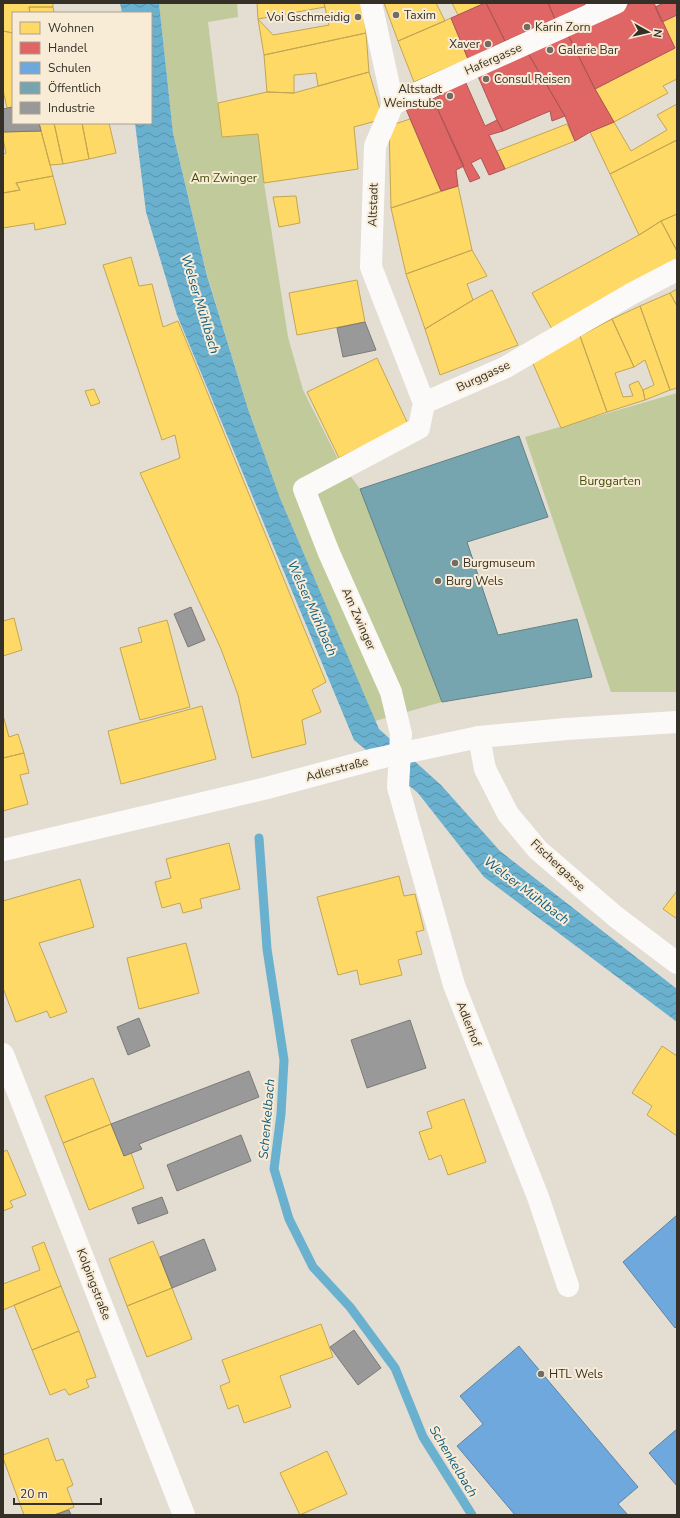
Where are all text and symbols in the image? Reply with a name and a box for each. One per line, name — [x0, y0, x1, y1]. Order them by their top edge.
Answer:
place label: Taxim — [404, 7, 436, 23]
place label: Voi Gschmeidig — [266, 9, 350, 25]
marker: Taxim — [391, 10, 401, 20]
legend — [12, 12, 152, 124]
marker: Voi Gschmeidig — [353, 12, 363, 22]
north arrow — [628, 12, 668, 52]
place label: Karin Zorn — [535, 19, 591, 35]
text: Wohnen — [48, 20, 94, 36]
marker: Karin Zorn — [522, 22, 532, 32]
text: N — [649, 28, 665, 38]
place label: Xaver — [449, 36, 481, 52]
street label: Hafergasse — [462, 39, 524, 79]
marker: Xaver — [483, 39, 493, 49]
text: Handel — [48, 40, 88, 56]
place label: Galerie Bar — [558, 42, 619, 58]
marker: Galerie Bar — [545, 45, 555, 55]
text: Schulen — [48, 60, 91, 76]
place label: Consul Reisen — [494, 71, 570, 87]
marker: Consul Reisen — [481, 74, 491, 84]
text: Öffentlich — [48, 80, 101, 96]
place label: Altstadt Weinstube — [383, 81, 443, 111]
marker: Altstadt Weinstube — [445, 91, 455, 101]
text: Industrie — [48, 100, 95, 116]
park label: Am Zwinger — [191, 170, 258, 186]
street label: Altstadt — [364, 182, 382, 227]
water label: Welser Mühlbach — [176, 252, 224, 356]
street label: Burggasse — [454, 357, 512, 395]
park label: Burggarten — [579, 473, 641, 489]
place label: Burgmuseum — [463, 555, 535, 571]
water label: Welser Mühlbach — [283, 558, 341, 659]
marker: Burgmuseum — [450, 558, 460, 568]
place label: Burg Wels — [446, 573, 504, 589]
marker: Burg Wels — [433, 576, 443, 586]
street label: Am Zwinger — [338, 585, 380, 653]
street label: Adlerstraße — [304, 753, 370, 785]
street label: Fischergasse — [527, 835, 589, 895]
water label: Welser Mühlbach — [480, 853, 573, 929]
street label: Adlerhof — [453, 999, 486, 1050]
water label: Schenkelbach — [255, 1078, 279, 1160]
street label: Kolpingstraße — [73, 1246, 115, 1322]
place label: HTL Wels — [549, 1366, 603, 1382]
marker: HTL Wels — [536, 1369, 546, 1379]
water label: Schenkelbach — [425, 1422, 482, 1501]
scale bar — [14, 1480, 101, 1506]
text: 20 m — [20, 1486, 48, 1502]

